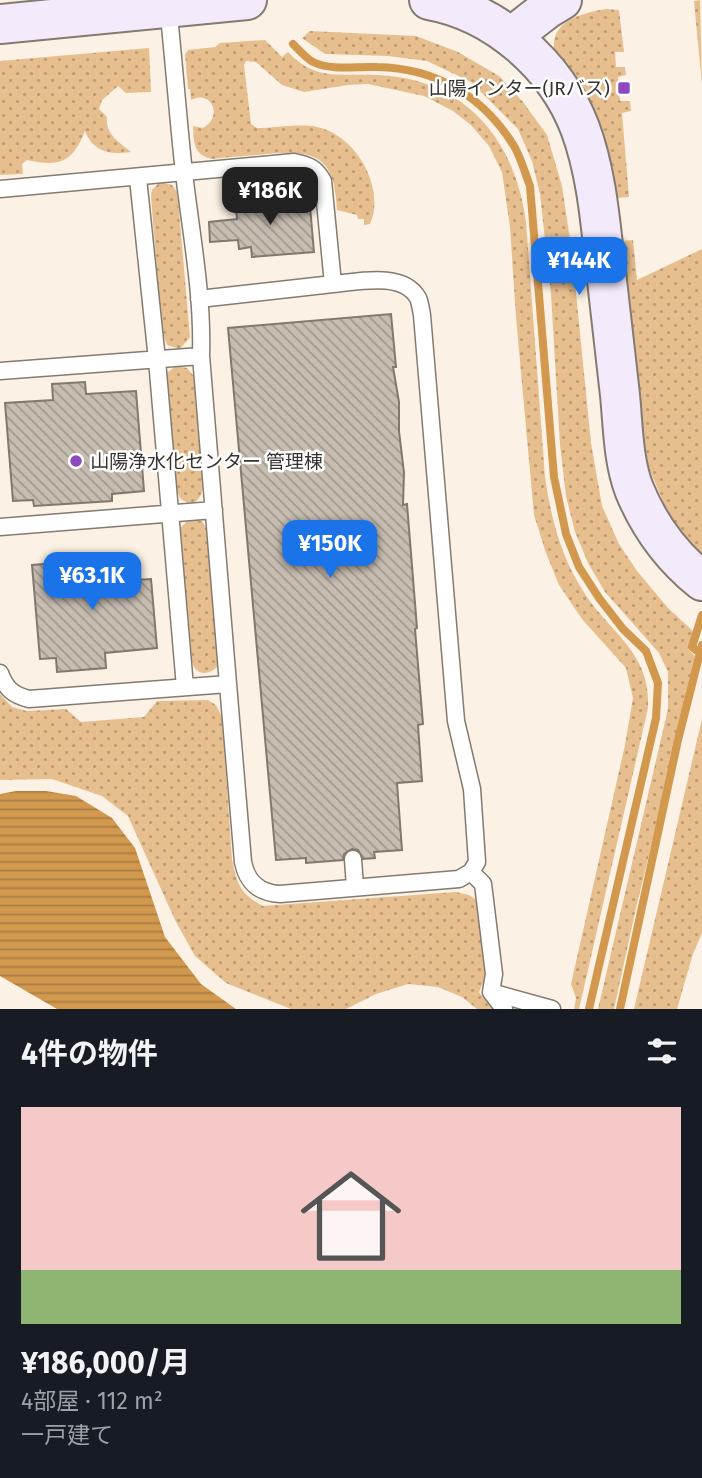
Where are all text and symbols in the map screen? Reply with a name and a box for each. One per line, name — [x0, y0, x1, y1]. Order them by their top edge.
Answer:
place label: 山陽インター(JRバス) — [428, 77, 610, 100]
marker: 山陽インター(JRバス) — [616, 80, 632, 96]
pin: ¥186K — [221, 168, 319, 227]
text: ¥186K — [238, 176, 302, 204]
pin: ¥144K — [530, 238, 628, 297]
text: ¥144K — [547, 246, 611, 274]
place label: 山陽浄水化センター 管理棟 — [90, 450, 323, 473]
marker: 山陽浄水化センター 管理棟 — [68, 453, 84, 469]
pin: ¥150K — [281, 520, 379, 580]
text: ¥150K — [298, 529, 362, 557]
pin: ¥63.1K — [35, 552, 149, 612]
text: ¥63.1K — [59, 561, 125, 589]
icon: filters — [643, 1032, 681, 1070]
text: 4件の物件 — [21, 1036, 158, 1072]
icon: home — [288, 1153, 414, 1279]
text: ¥186,000/月 — [21, 1345, 190, 1381]
text: 4部屋 · 112 m² — [21, 1387, 163, 1415]
text: 一戸建て — [21, 1421, 113, 1449]

